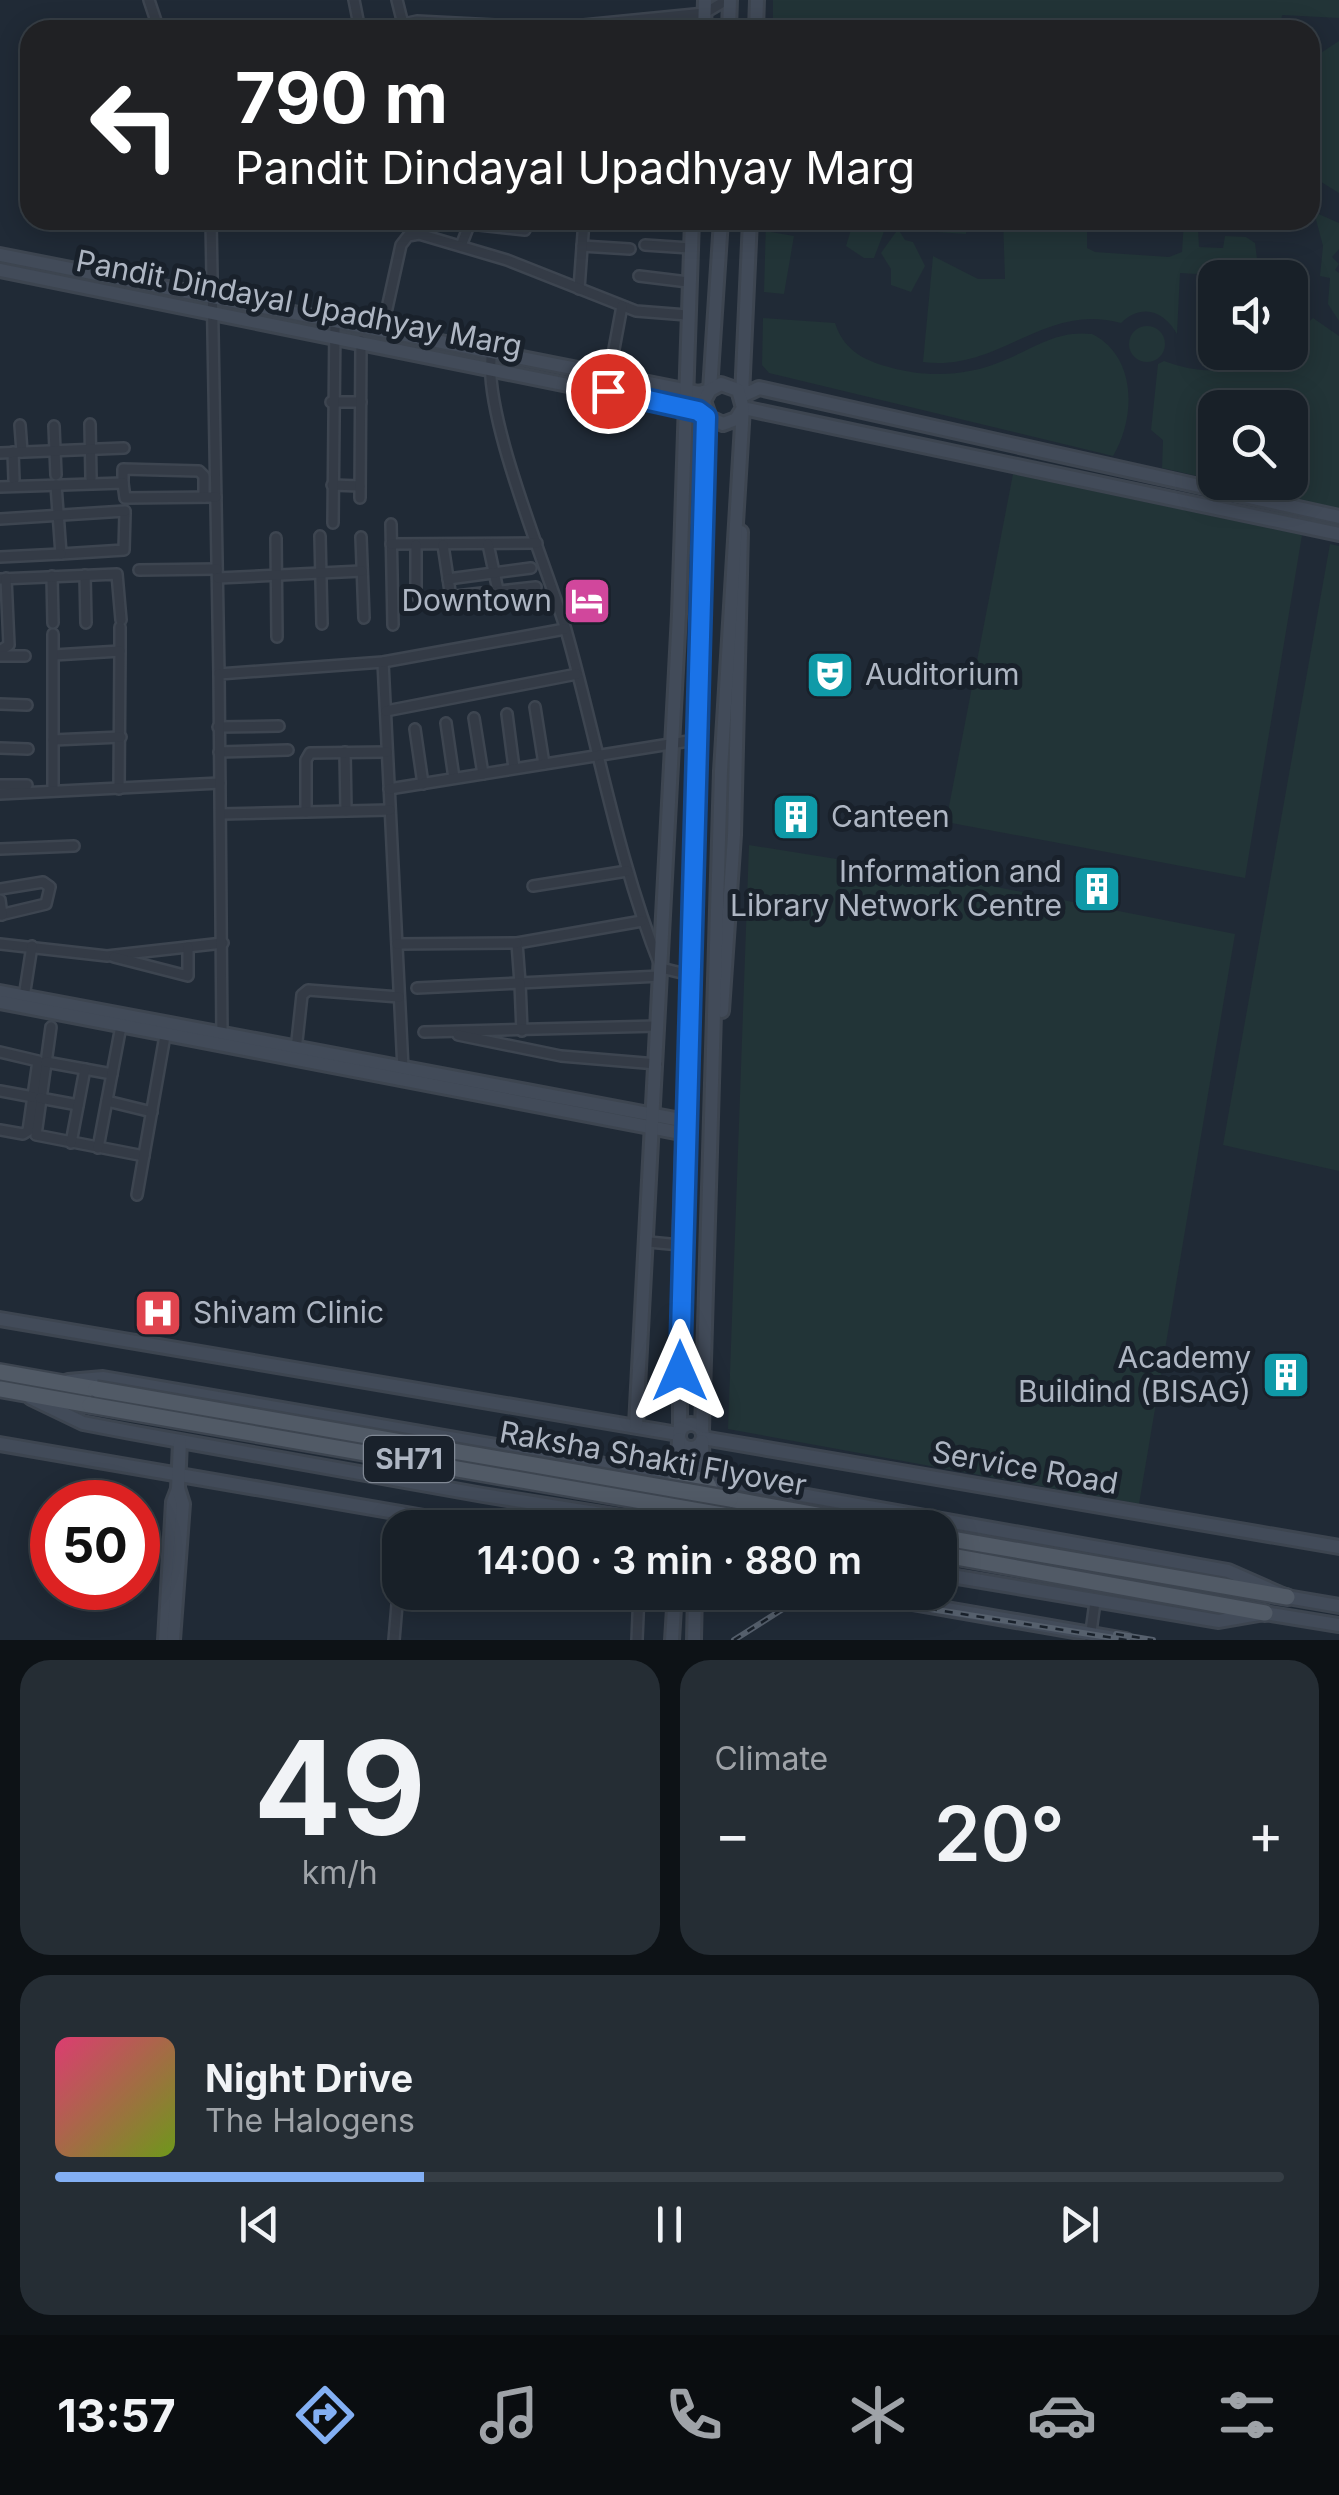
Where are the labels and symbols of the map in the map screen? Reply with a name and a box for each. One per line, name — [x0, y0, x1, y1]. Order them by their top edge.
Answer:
street label: Pandit Dindayal Upadhyay Marg — [73, 242, 525, 364]
pin — [566, 349, 651, 434]
hotel icon: Downtown — [561, 575, 613, 627]
place label: Downtown — [401, 582, 552, 618]
theatre icon: Auditorium — [804, 649, 856, 701]
place label: Auditorium — [865, 656, 1020, 692]
building icon: Canteen — [770, 791, 822, 843]
place label: Canteen — [831, 798, 950, 834]
place label: Information and Library Network Centre — [730, 853, 1062, 923]
building icon: Information and Library Network Centre — [1071, 863, 1123, 915]
hospital icon: Shivam Clinic — [132, 1287, 184, 1339]
place label: Shivam Clinic — [193, 1294, 384, 1330]
position arrow — [628, 1319, 732, 1423]
place label: Academy Buildind (BISAG) — [1018, 1339, 1251, 1409]
building icon: Academy Buildind (BISAG) — [1260, 1349, 1312, 1401]
street label: Raksha Shakti Flyover — [497, 1413, 809, 1503]
street label: Service Road — [929, 1433, 1121, 1501]
road number: SH71 — [364, 1436, 454, 1482]
speed limit sign: 50 — [30, 1480, 160, 1610]

